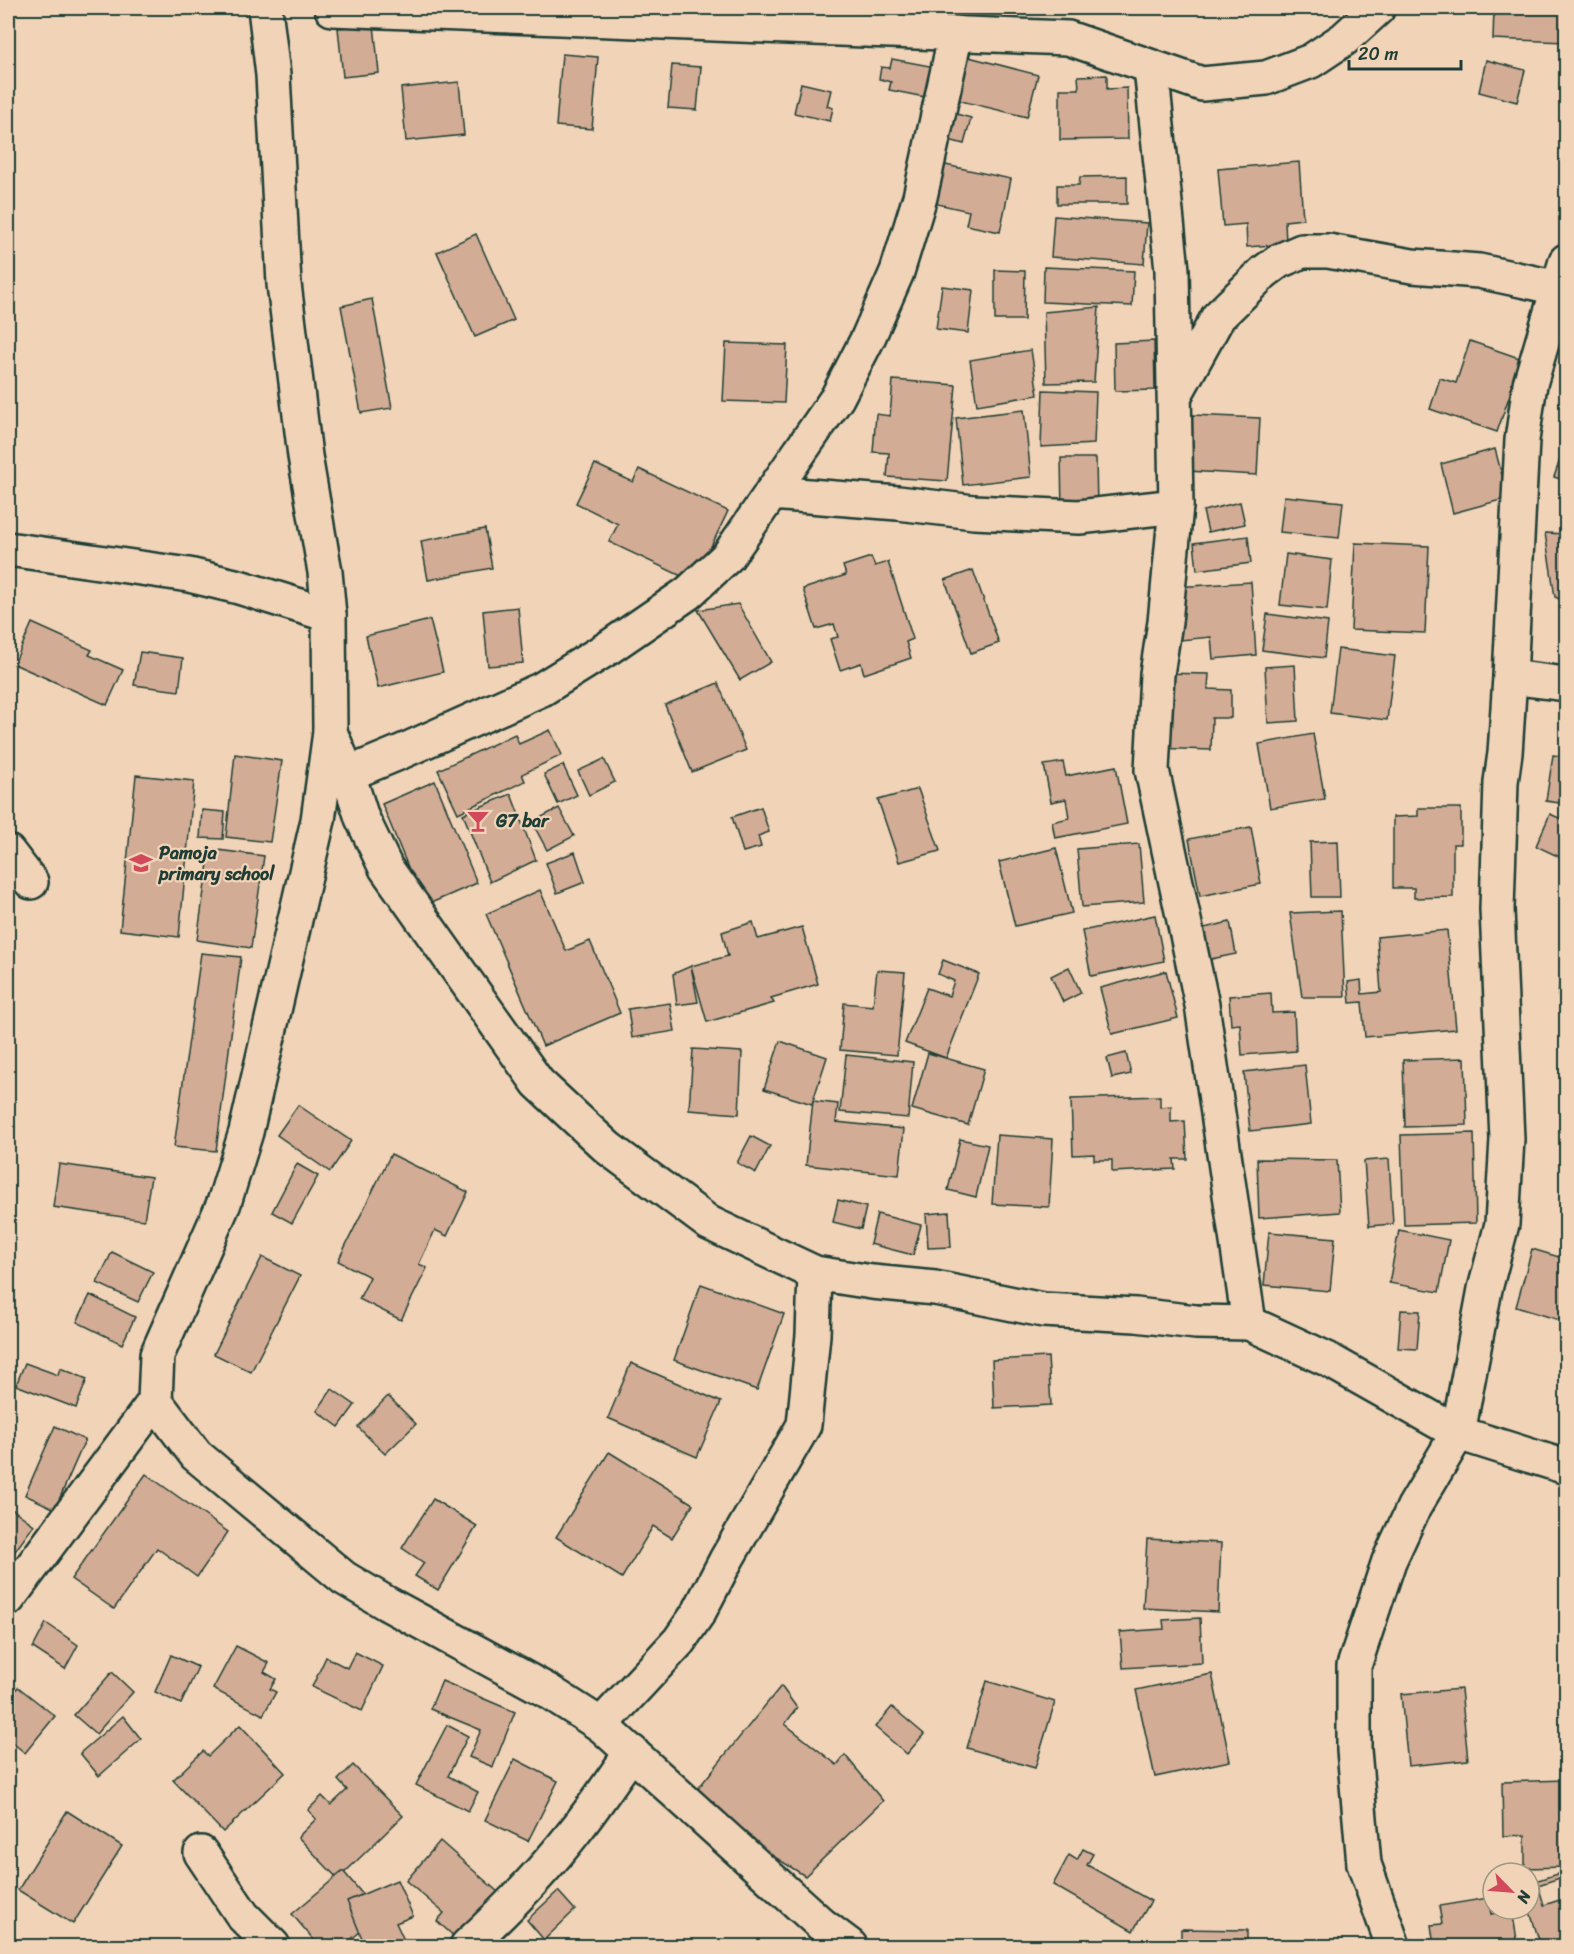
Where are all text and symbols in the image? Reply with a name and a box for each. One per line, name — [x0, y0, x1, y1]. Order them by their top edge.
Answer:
scale bar — [1349, 33, 1462, 71]
text: 20 m — [1358, 38, 1398, 70]
place label: G7 bar — [495, 805, 550, 837]
bar icon: G7 bar — [465, 808, 491, 834]
place label: Pamoja primary school — [158, 837, 275, 890]
school or university icon: Pamoja primary school — [128, 850, 154, 876]
north arrow — [1481, 1861, 1541, 1921]
text: N — [1508, 1885, 1540, 1909]

